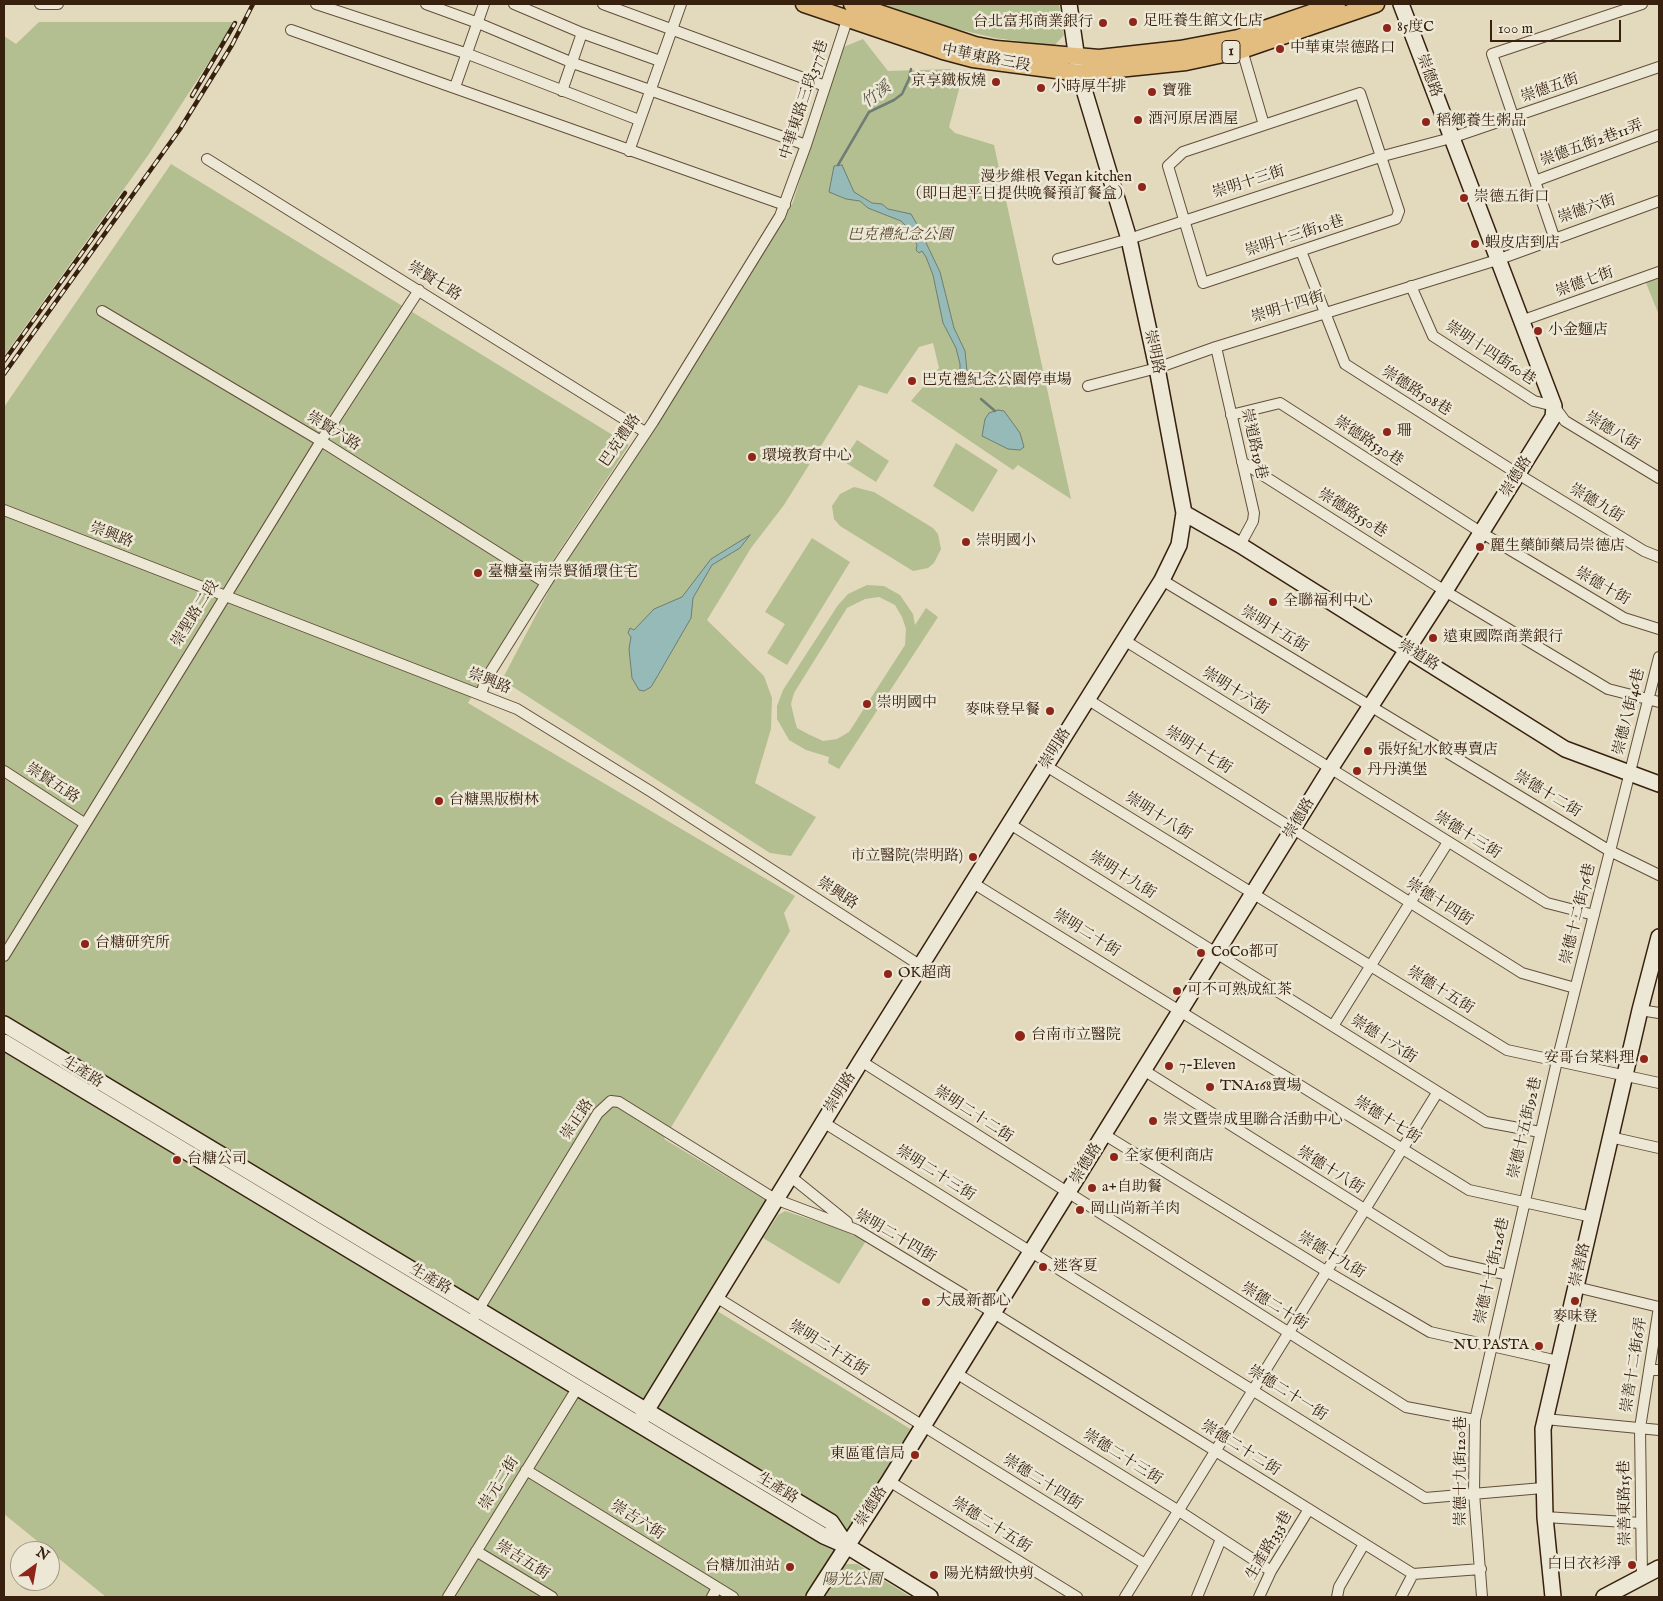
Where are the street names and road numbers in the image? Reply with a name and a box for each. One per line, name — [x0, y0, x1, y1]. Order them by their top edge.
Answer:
street label: 中華東路三段377巷 — [777, 38, 833, 162]
road number: 1 — [1222, 41, 1240, 64]
street label: 中華東路三段 — [940, 42, 1032, 76]
street label: 崇德路 — [1412, 52, 1444, 100]
street label: 崇德五街 — [1519, 71, 1581, 107]
street label: 崇德五街2巷11弄 — [1538, 117, 1646, 171]
street label: 崇明十三街 — [1211, 163, 1287, 203]
street label: 崇德六街 — [1556, 192, 1618, 228]
street label: 崇明十三街10巷 — [1243, 213, 1347, 261]
street label: 崇賢七路 — [404, 258, 464, 306]
street label: 崇德七街 — [1554, 264, 1616, 302]
street label: 崇明十四街 — [1250, 288, 1326, 328]
street label: 崇明十四街60巷 — [1442, 318, 1538, 390]
street label: 崇明路 — [1140, 328, 1166, 376]
street label: 崇德路508巷 — [1378, 364, 1454, 420]
street label: 崇道路19巷 — [1236, 407, 1270, 481]
street label: 崇賢六路 — [303, 408, 363, 456]
street label: 崇德八街 — [1582, 409, 1642, 455]
street label: 巴克禮路 — [597, 411, 645, 471]
street label: 崇德路530巷 — [1330, 413, 1406, 471]
street label: 崇德路 — [1497, 453, 1537, 501]
street label: 崇德九街 — [1566, 481, 1626, 527]
street label: 崇德路550巷 — [1314, 486, 1390, 542]
street label: 崇興路 — [87, 520, 135, 552]
street label: 崇德十街 — [1572, 564, 1632, 610]
street label: 崇聖路二段 — [168, 577, 224, 651]
street label: 崇明十五街 — [1237, 603, 1311, 657]
street label: 崇道路 — [1394, 636, 1442, 676]
street label: 崇明十六街 — [1198, 664, 1272, 720]
street label: 崇興路 — [465, 665, 513, 699]
street label: 崇德八街46巷 — [1611, 667, 1649, 757]
street label: 崇明十七街 — [1161, 723, 1235, 779]
street label: 崇明路 — [1036, 725, 1076, 773]
street label: 崇賢五路 — [22, 760, 82, 808]
street label: 崇德十二街 — [1510, 768, 1584, 822]
street label: 崇明十八街 — [1121, 789, 1195, 845]
street label: 崇德路 — [1281, 795, 1319, 843]
street label: 崇德十三街 — [1430, 808, 1504, 864]
street label: 崇明十九街 — [1085, 848, 1159, 904]
street label: 崇德十二街76巷 — [1558, 862, 1600, 966]
street label: 崇興路 — [813, 874, 861, 914]
street label: 崇德十四街 — [1402, 875, 1476, 931]
street label: 崇明二十街 — [1049, 906, 1123, 962]
street label: 崇德十五街 — [1403, 963, 1477, 1019]
street label: 崇德十六街 — [1347, 1012, 1419, 1068]
street label: 生產路 — [58, 1053, 106, 1093]
street label: 崇明路 — [821, 1069, 861, 1117]
street label: 崇德十五街92巷 — [1506, 1076, 1546, 1180]
street label: 崇明二十二街 — [930, 1083, 1016, 1147]
street label: 崇德十七街 — [1350, 1093, 1424, 1149]
street label: 崇正路 — [558, 1096, 598, 1144]
street label: 崇德路 — [1067, 1140, 1107, 1188]
street label: 崇明二十三街 — [892, 1143, 978, 1205]
street label: 崇德十八街 — [1293, 1143, 1367, 1199]
street label: 崇明二十四街 — [852, 1207, 938, 1267]
street label: 崇德十七街126巷 — [1472, 1216, 1514, 1326]
street label: 崇德十九街 — [1294, 1229, 1368, 1283]
street label: 崇善路 — [1567, 1241, 1595, 1289]
street label: 生產路 — [406, 1261, 454, 1299]
street label: 崇德二十街 — [1237, 1279, 1311, 1335]
street label: 崇善十二街6弄 — [1619, 1316, 1651, 1414]
street label: 崇明二十五街 — [785, 1318, 871, 1380]
street label: 崇德二十一街 — [1244, 1363, 1330, 1425]
street label: 崇德十九街120巷 — [1453, 1416, 1471, 1526]
street label: 崇德二十二街 — [1197, 1418, 1283, 1480]
street label: 崇德二十三街 — [1079, 1427, 1165, 1489]
street label: 崇德二十四街 — [999, 1452, 1085, 1514]
street label: 崇元二街 — [476, 1454, 524, 1514]
street label: 崇善東路15巷 — [1616, 1460, 1636, 1546]
street label: 生產路 — [753, 1470, 801, 1508]
street label: 崇德路 — [852, 1483, 892, 1531]
street label: 崇德二十五街 — [948, 1495, 1034, 1557]
street label: 崇吉六街 — [607, 1497, 667, 1545]
street label: 生產路333巷 — [1243, 1508, 1297, 1584]
street label: 崇吉五街 — [492, 1537, 552, 1585]

